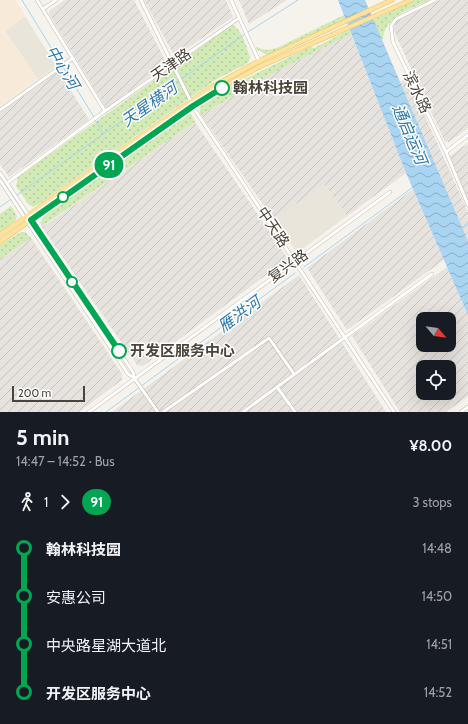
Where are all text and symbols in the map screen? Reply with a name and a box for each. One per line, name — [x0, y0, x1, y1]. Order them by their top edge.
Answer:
water label: 中心河 — [42, 42, 85, 95]
street label: 天津路 — [147, 45, 195, 85]
street label: 滨水路 — [399, 68, 435, 116]
water label: 天星横河 — [118, 77, 183, 131]
place label: 翰林科技园 — [233, 79, 308, 97]
marker: 翰林科技园 — [214, 80, 230, 96]
water label: 通启运河 — [388, 101, 432, 170]
line badge: 91 — [91, 152, 127, 178]
text: 91 — [102, 156, 116, 174]
unlabelled marker — [57, 191, 69, 203]
street label: 中天路 — [253, 203, 293, 251]
street label: 复兴路 — [265, 245, 311, 287]
unlabelled marker — [66, 276, 78, 288]
water label: 雁洪河 — [214, 291, 267, 336]
north arrow — [416, 312, 456, 352]
map controls — [416, 312, 456, 400]
place label: 开发区服务中心 — [130, 342, 235, 360]
marker: 开发区服务中心 — [111, 343, 127, 359]
button: locate — [416, 360, 456, 400]
scale bar — [12, 384, 85, 403]
text: 200 m — [18, 386, 51, 400]
text: 5 min — [16, 424, 69, 451]
text: ¥8.00 — [410, 437, 452, 455]
text: 14:47 – 14:52 · Bus — [16, 453, 115, 469]
icon: walk — [16, 491, 38, 513]
icon: forward — [54, 491, 76, 513]
text: 91 — [90, 493, 103, 511]
text: 1 — [44, 494, 48, 510]
text: 3 stops — [413, 494, 452, 510]
text: 14:48 — [422, 540, 452, 556]
text: 翰林科技园 — [46, 541, 121, 559]
text: 14:50 — [421, 588, 452, 604]
text: 安惠公司 — [46, 589, 106, 607]
text: 14:51 — [426, 636, 452, 652]
text: 中央路星湖大道北 — [46, 637, 166, 655]
text: 14:52 — [424, 684, 452, 700]
text: 开发区服务中心 — [46, 685, 151, 703]

